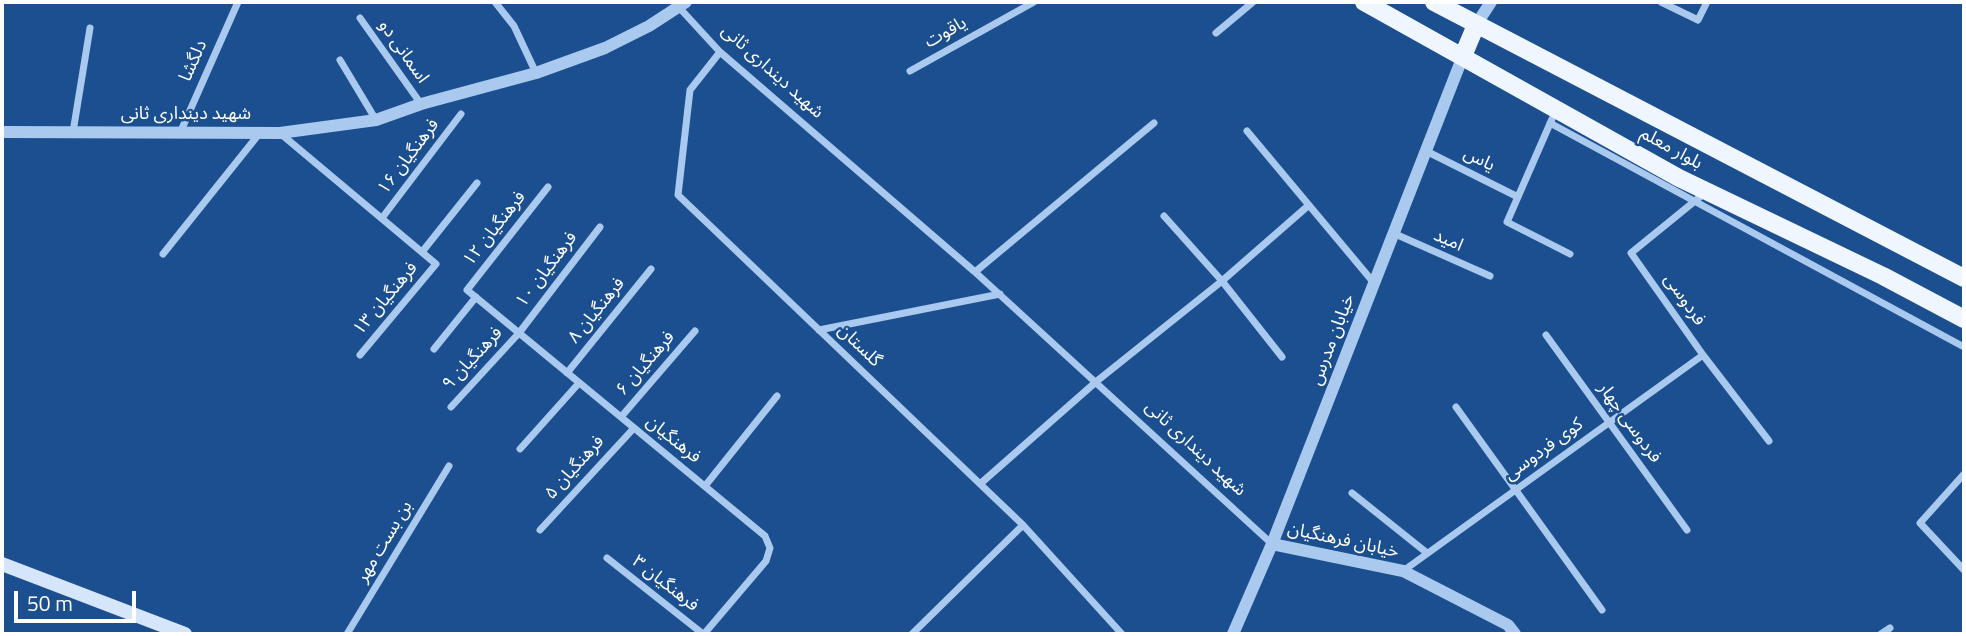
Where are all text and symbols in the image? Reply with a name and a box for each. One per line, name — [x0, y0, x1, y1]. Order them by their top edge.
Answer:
street label: یاقوت — [921, 13, 971, 53]
street label: اسمانی دو — [373, 16, 433, 88]
street label: شهید دینداری ثانی — [716, 20, 828, 124]
street label: دلگشا — [175, 37, 213, 85]
street label: شهید دینداری ثانی — [121, 104, 251, 126]
street label: فرهنگیان ۱۶ — [374, 115, 444, 199]
street label: بلوار معلم — [1636, 123, 1706, 175]
street label: یاس — [1460, 143, 1498, 177]
street label: فرهنگیان ۱۲ — [459, 187, 531, 271]
street label: امید — [1430, 225, 1466, 257]
street label: فرهنگیان ۱۰ — [512, 228, 582, 312]
street label: فرهنگیان ۱۳ — [349, 258, 423, 340]
street label: فردوسی — [1658, 270, 1710, 330]
street label: فرهنگیان ۸ — [564, 274, 630, 348]
street label: خیابان مدرس — [1306, 291, 1360, 389]
street label: گلستان — [833, 320, 885, 372]
street label: فرهنگیان ۹ — [438, 323, 508, 395]
street label: فرهنگیان ۶ — [612, 327, 680, 401]
street label: فردوسی چهار — [1593, 379, 1665, 467]
street label: شهید دینداری ثانی — [1140, 397, 1250, 501]
street label: فرهنگیان — [641, 411, 705, 469]
street label: کوی فردوسی — [1500, 414, 1588, 486]
street label: فرهنگیان ۵ — [541, 432, 609, 504]
street label: بن بست مهر — [352, 497, 418, 587]
street label: خیابان فرهنگیان — [1285, 519, 1401, 563]
street label: فرهنگیان ۳ — [627, 551, 703, 617]
scale bar — [18, 576, 140, 620]
text: 50 m — [27, 587, 73, 619]

